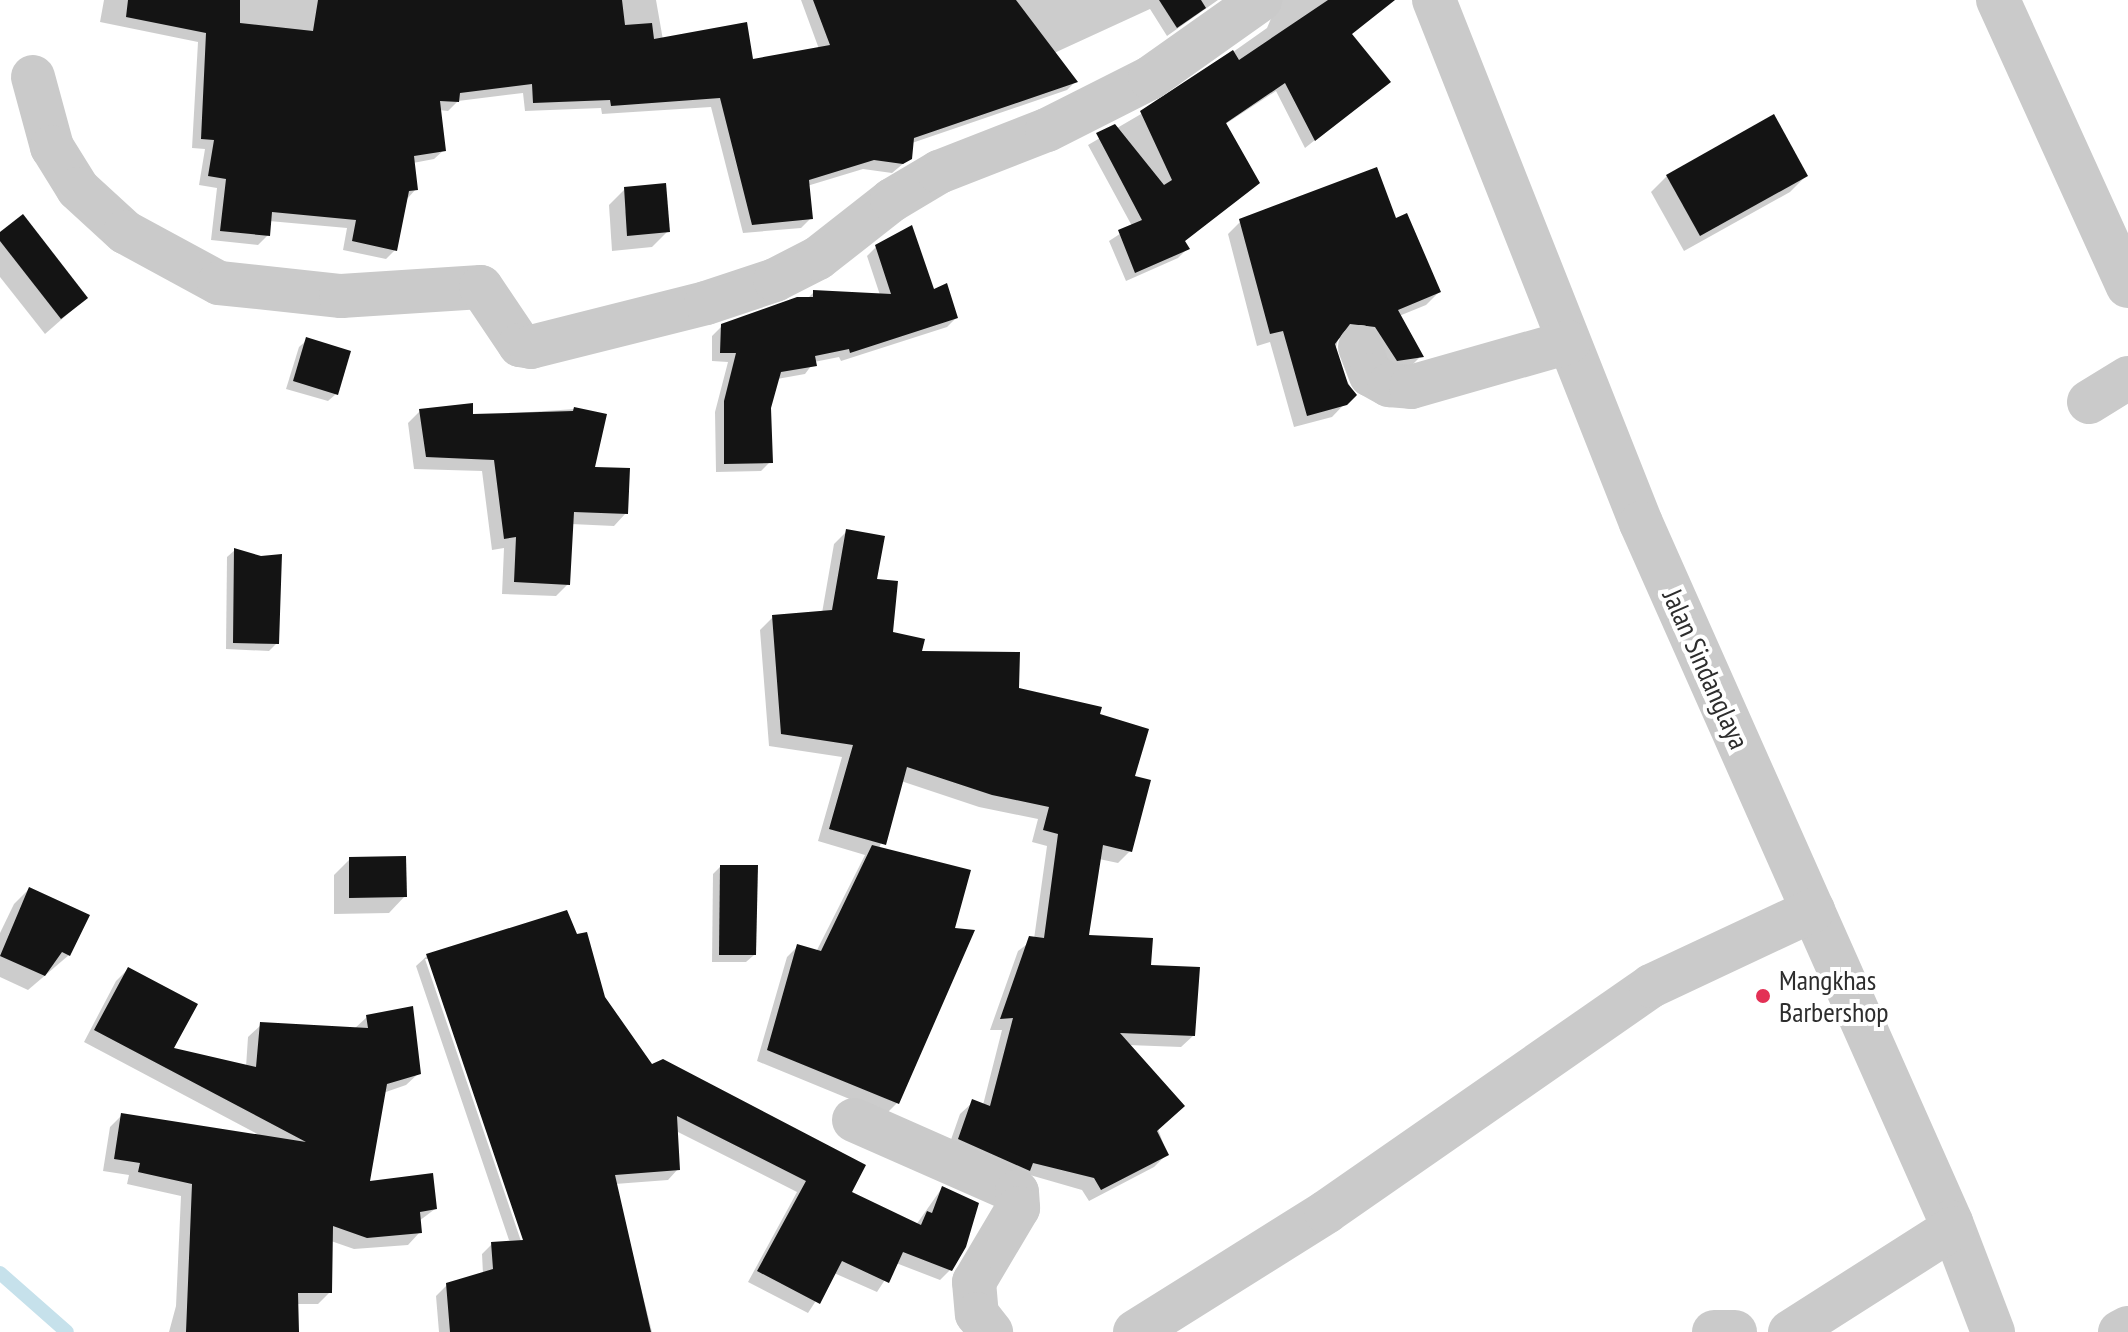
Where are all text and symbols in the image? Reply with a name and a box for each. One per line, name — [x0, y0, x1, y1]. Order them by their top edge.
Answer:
street label: Jalan Sindanglaya — [1656, 584, 1756, 754]
place label: Mangkhas Barbershop — [1779, 963, 1889, 1029]
marker: Mangkhas Barbershop — [1754, 987, 1772, 1005]

